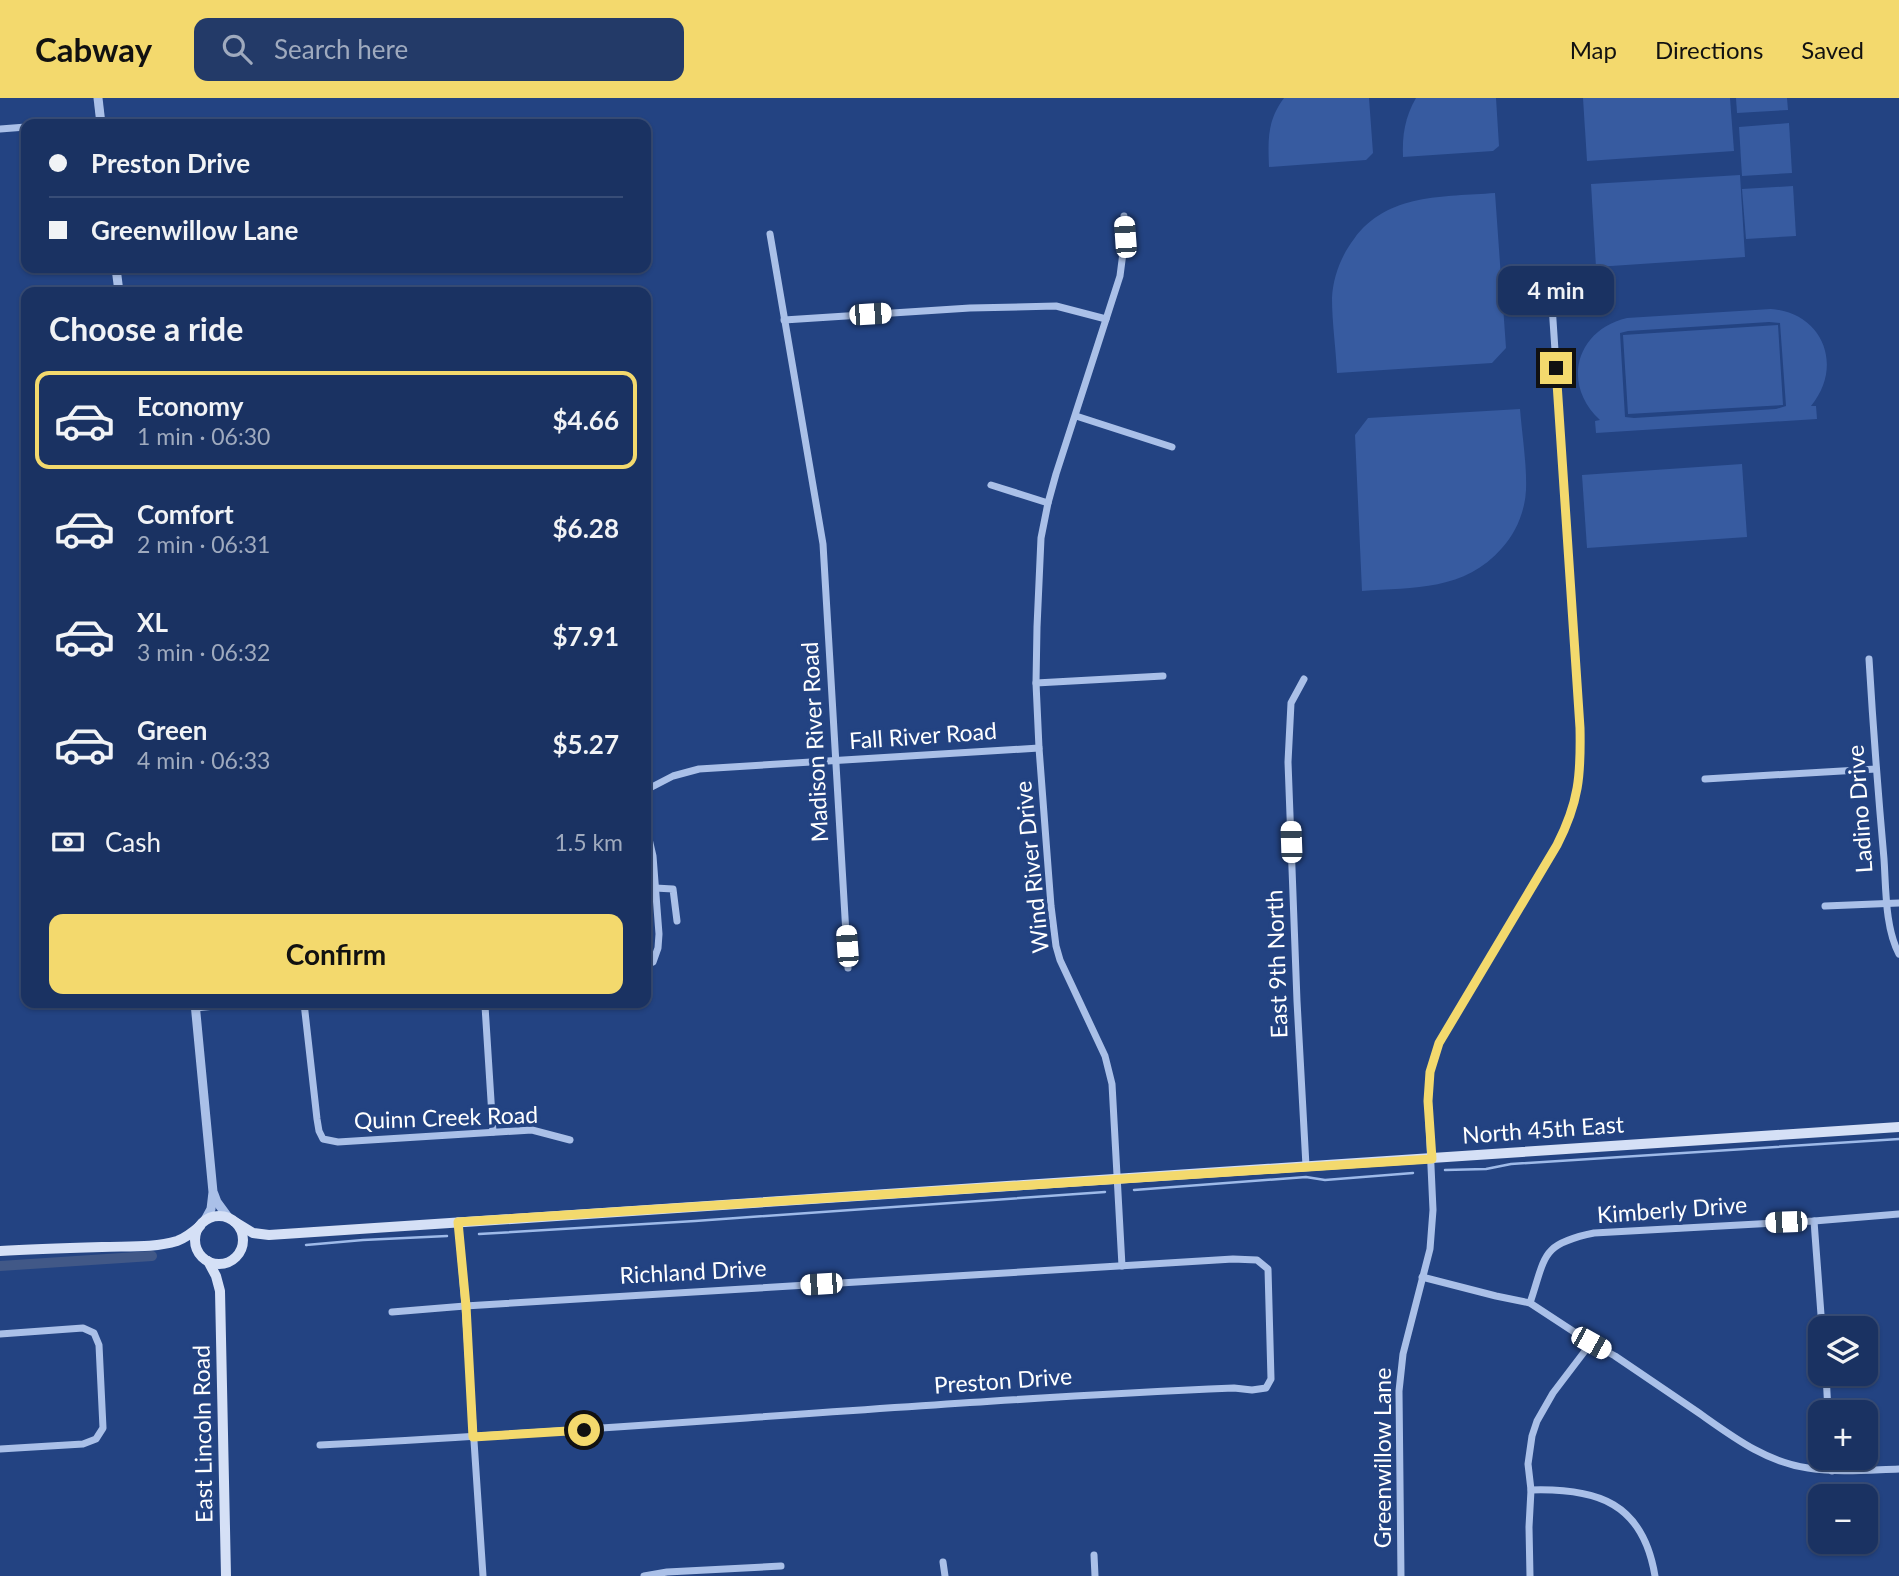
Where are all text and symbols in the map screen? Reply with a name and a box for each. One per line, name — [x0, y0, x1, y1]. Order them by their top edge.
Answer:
search box — [194, 18, 684, 81]
text: Cabway — [35, 29, 152, 69]
icon: search — [218, 30, 256, 68]
text: Search here — [274, 33, 408, 65]
text: Map — [1570, 35, 1617, 64]
text: Directions — [1655, 35, 1763, 64]
text: Saved — [1801, 35, 1864, 64]
text: Preston Drive — [91, 147, 250, 179]
text: Greenwillow Lane — [91, 214, 298, 246]
car — [1114, 215, 1137, 259]
callout: 4 min — [1498, 266, 1614, 316]
text: 4 min — [1527, 276, 1585, 304]
car — [849, 302, 892, 326]
text: Choose a ride — [49, 309, 243, 348]
route end — [1540, 352, 1572, 384]
icon: car — [53, 389, 116, 452]
text: Economy — [137, 390, 243, 422]
text: $4.66 — [553, 404, 619, 436]
text: 1 min · 06:30 — [137, 422, 270, 450]
icon: car — [53, 497, 116, 560]
text: Comfort — [137, 498, 234, 530]
text: $6.28 — [553, 512, 619, 544]
text: 2 min · 06:31 — [137, 530, 270, 558]
icon: car — [53, 605, 116, 668]
text: XL — [137, 606, 168, 638]
text: $7.91 — [553, 620, 619, 652]
text: 3 min · 06:32 — [137, 638, 270, 666]
street label: Madison River Road — [795, 641, 833, 843]
icon: car — [53, 713, 116, 776]
text: Green — [137, 714, 207, 746]
street label: Fall River Road — [848, 716, 998, 754]
text: $5.27 — [553, 728, 619, 760]
street label: Ladino Drive — [1841, 744, 1877, 874]
text: 4 min · 06:33 — [137, 746, 270, 774]
street label: Wind River Drive — [1008, 780, 1054, 955]
car — [1280, 821, 1303, 863]
icon: cash — [49, 823, 87, 861]
text: Cash — [105, 826, 161, 858]
text: 1.5 km — [554, 828, 623, 856]
street label: East 9th North — [1259, 889, 1293, 1039]
button: Confirm — [49, 914, 623, 994]
car — [836, 924, 859, 968]
street label: Quinn Creek Road — [353, 1100, 539, 1134]
street label: North 45th East — [1461, 1109, 1625, 1149]
street label: Kimberly Drive — [1596, 1190, 1748, 1228]
car — [1765, 1211, 1808, 1233]
street label: Richland Drive — [619, 1253, 767, 1289]
car — [800, 1272, 843, 1296]
map controls — [1808, 1316, 1878, 1554]
button: layers — [1808, 1316, 1878, 1386]
car — [1568, 1324, 1615, 1362]
street label: East Lincoln Road — [186, 1345, 218, 1523]
street label: Preston Drive — [933, 1361, 1073, 1399]
street label: Greenwillow Lane — [1368, 1368, 1396, 1548]
button: + — [1808, 1400, 1878, 1470]
route start — [568, 1414, 600, 1446]
button: − — [1808, 1484, 1878, 1554]

